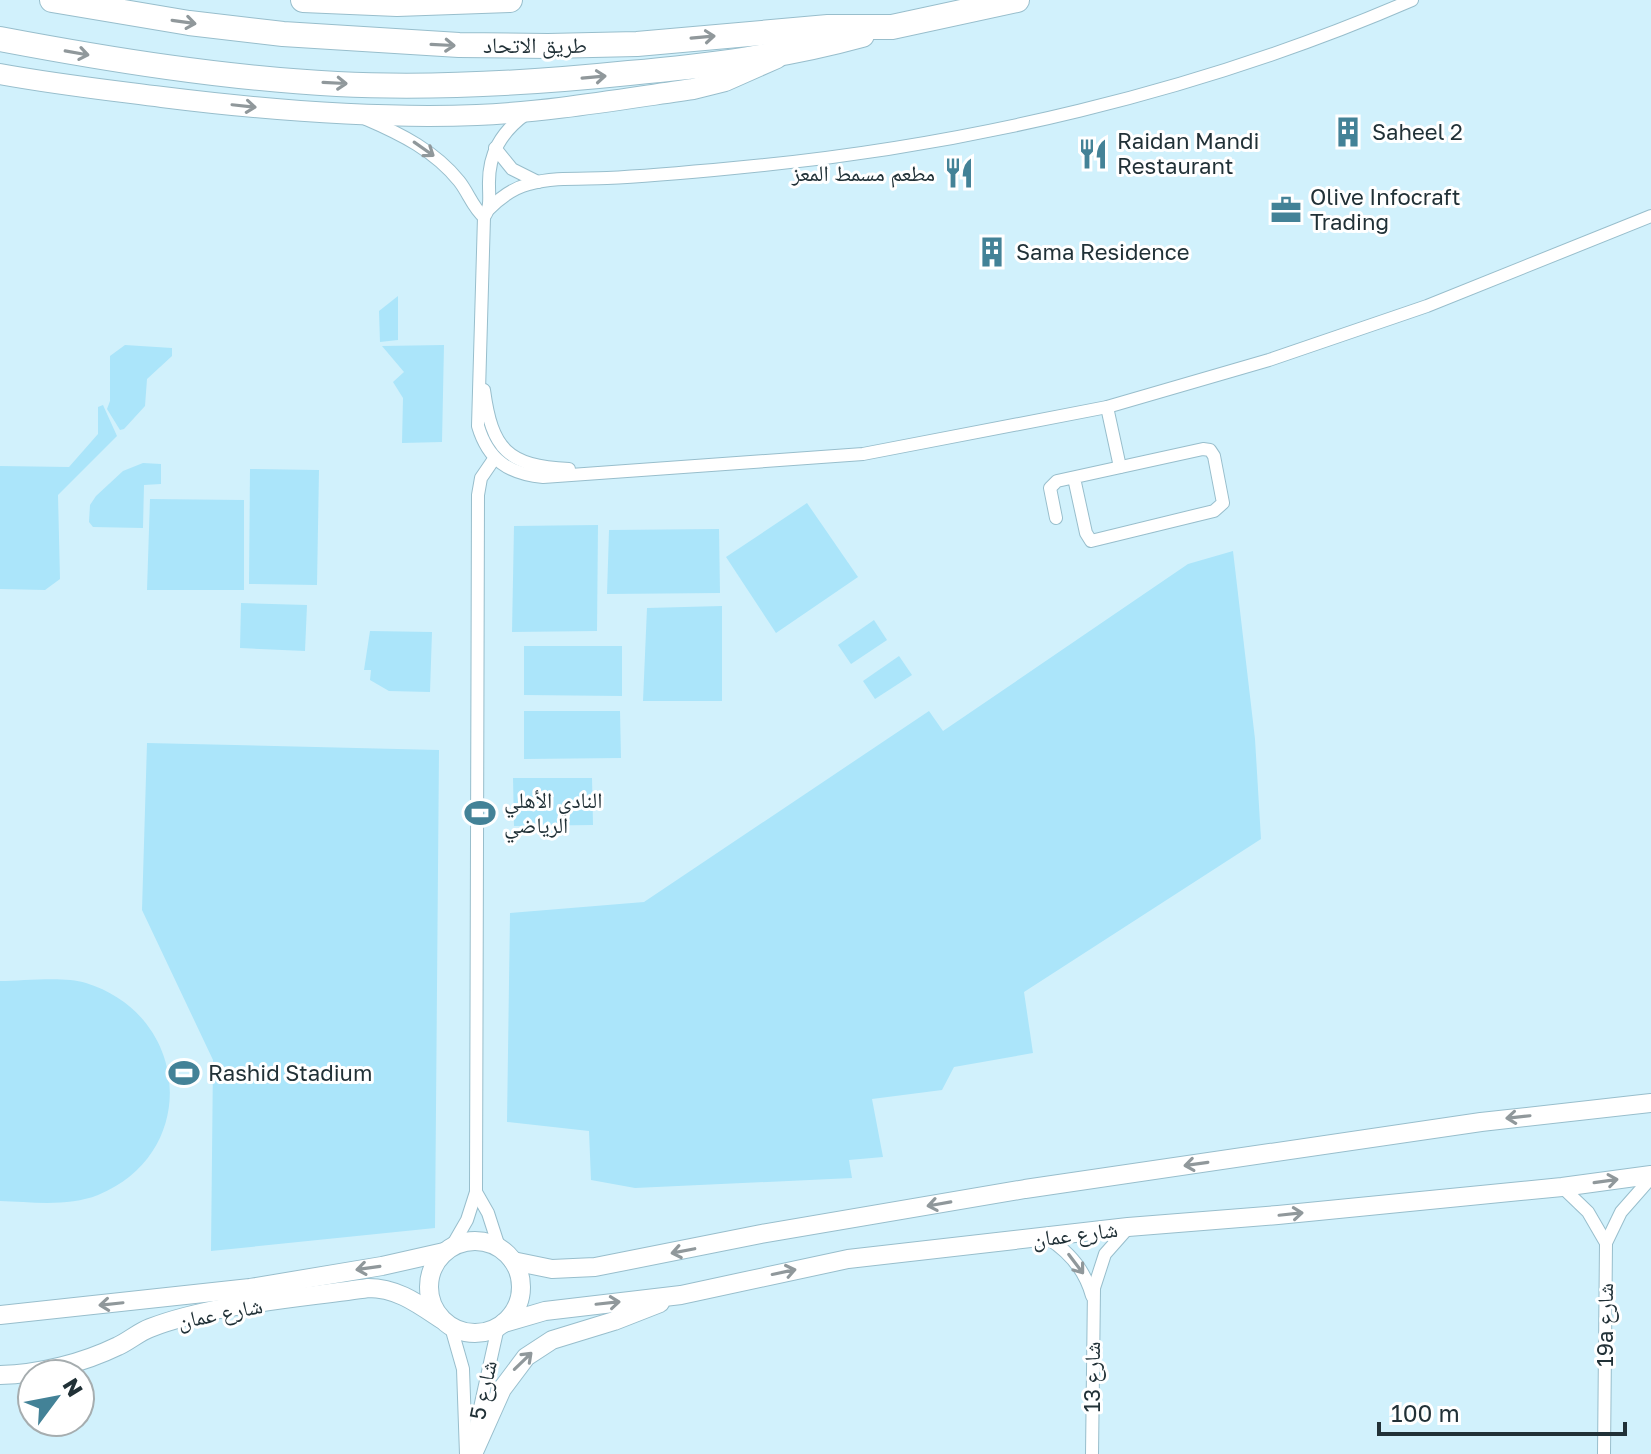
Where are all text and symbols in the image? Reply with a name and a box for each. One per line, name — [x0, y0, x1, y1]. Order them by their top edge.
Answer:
one-way arrow — [171, 15, 196, 30]
one-way arrow — [689, 29, 715, 44]
street label: طريق الاتحاد — [483, 31, 587, 59]
one-way arrow — [429, 37, 456, 52]
one-way arrow — [64, 46, 89, 61]
one-way arrow — [580, 69, 607, 84]
one-way arrow — [321, 76, 348, 91]
one-way arrow — [230, 99, 257, 114]
building icon: Saheel 2 — [1331, 115, 1365, 149]
place label: Saheel 2 — [1372, 118, 1463, 145]
place label: Raidan Mandi Restaurant — [1117, 127, 1259, 179]
restaurant icon: Raidan Mandi Restaurant — [1076, 137, 1110, 171]
one-way arrow — [412, 141, 434, 157]
restaurant icon: مطعم مسمط المعز — [942, 156, 976, 190]
place label: مطعم مسمط المعز — [791, 159, 935, 188]
place label: Olive Infocraft Trading — [1310, 183, 1461, 235]
office icon: Olive Infocraft Trading — [1269, 193, 1303, 227]
building icon: Sama Residence — [975, 235, 1009, 269]
place label: Sama Residence — [1016, 238, 1190, 265]
place label: النادي الأهلي الرياضي — [504, 786, 602, 843]
sports icon: النادي الأهلي الرياضي — [463, 796, 497, 830]
sports icon: Rashid Stadium — [167, 1056, 201, 1090]
place label: Rashid Stadium — [208, 1059, 372, 1086]
one-way arrow — [1505, 1110, 1532, 1125]
one-way arrow — [1184, 1157, 1209, 1172]
one-way arrow — [1593, 1173, 1618, 1188]
one-way arrow — [927, 1197, 952, 1212]
one-way arrow — [1277, 1206, 1304, 1221]
street label: شارع عمان — [1031, 1215, 1119, 1253]
one-way arrow — [671, 1244, 696, 1259]
one-way arrow — [1067, 1253, 1084, 1274]
one-way arrow — [356, 1261, 381, 1276]
one-way arrow — [771, 1264, 796, 1279]
street label: 19a شارع — [1591, 1283, 1619, 1367]
street label: شارع عمان — [175, 1291, 265, 1335]
one-way arrow — [594, 1295, 621, 1310]
one-way arrow — [98, 1296, 124, 1311]
street label: شارع 13 — [1078, 1342, 1106, 1412]
one-way arrow — [513, 1352, 533, 1371]
north arrow — [16, 1358, 96, 1438]
street label: شارع 5 — [463, 1358, 503, 1422]
text: N — [58, 1373, 89, 1401]
scale bar — [1379, 1386, 1625, 1436]
text: 100 m — [1391, 1398, 1460, 1427]

